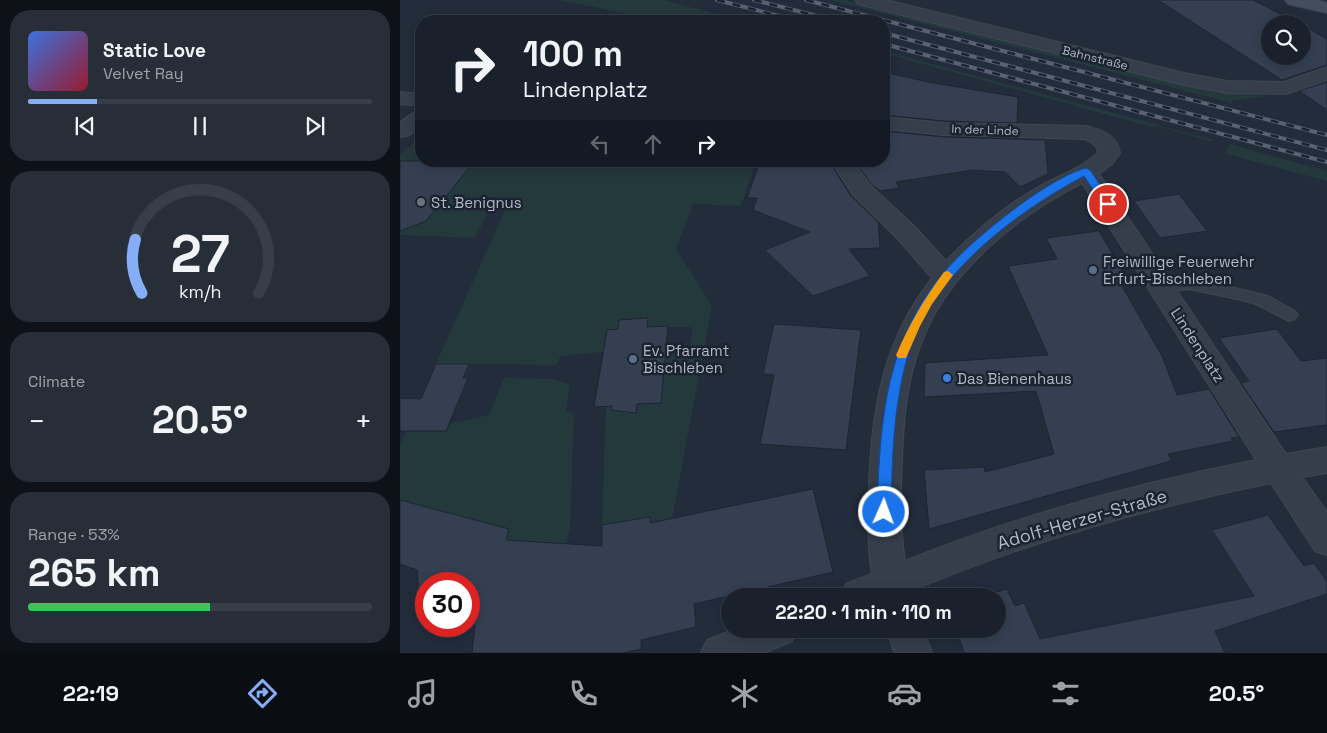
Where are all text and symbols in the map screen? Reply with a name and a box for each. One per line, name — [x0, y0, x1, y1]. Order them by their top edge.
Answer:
map controls — [1261, 15, 1311, 65]
button: search — [1261, 15, 1311, 65]
text: 100 m — [523, 32, 623, 76]
icon: right — [440, 35, 505, 100]
text: Static Love — [103, 38, 206, 63]
street label: Bahnstraße — [1060, 42, 1130, 74]
text: Velvet Ray — [103, 63, 184, 84]
text: Lindenplatz — [523, 75, 648, 103]
icon: previous — [71, 112, 99, 140]
icon: pause — [186, 112, 214, 140]
icon: next — [301, 112, 329, 140]
street label: In der Linde — [951, 121, 1019, 139]
icon: left — [586, 130, 614, 158]
icon: ahead — [639, 130, 667, 158]
icon: right — [692, 130, 720, 158]
pin — [1087, 183, 1129, 225]
icon: arrive — [1094, 190, 1122, 218]
place label: St. Benignus — [431, 193, 522, 212]
marker: St. Benignus — [415, 196, 427, 208]
text: 27 — [170, 221, 230, 287]
place label: Freiwillige Feuerwehr Erfurt-Bischleben — [1103, 252, 1255, 288]
marker: Freiwillige Feuerwehr Erfurt-Bischleben — [1087, 264, 1099, 276]
text: km/h — [179, 280, 221, 303]
street label: Lindenplatz — [1167, 304, 1229, 386]
place label: Ev. Pfarramt Bischleben — [643, 341, 730, 377]
marker: Ev. Pfarramt Bischleben — [627, 353, 639, 365]
place label: Das Bienenhaus — [957, 369, 1072, 388]
text: Climate — [28, 371, 85, 392]
marker: Das Bienenhaus — [941, 372, 953, 384]
text: 20.5° — [152, 396, 248, 444]
text: − — [28, 403, 45, 439]
text: + — [355, 403, 372, 439]
street label: Adolf-Herzer-Straße — [994, 484, 1170, 554]
position arrow — [857, 485, 909, 537]
text: Range · 53% — [28, 524, 120, 545]
text: 265 km — [28, 549, 160, 597]
speed limit sign: 30 — [415, 572, 480, 637]
text: 22:20 · 1 min · 110 m — [775, 600, 952, 625]
icon: directions — [245, 676, 280, 711]
icon: music — [405, 676, 440, 711]
icon: phone — [566, 676, 601, 711]
icon: climate — [727, 676, 762, 711]
icon: car — [887, 676, 922, 711]
icon: filters — [1048, 676, 1083, 711]
text: 22:19 — [63, 679, 119, 707]
text: 20.5° — [1209, 679, 1264, 707]

